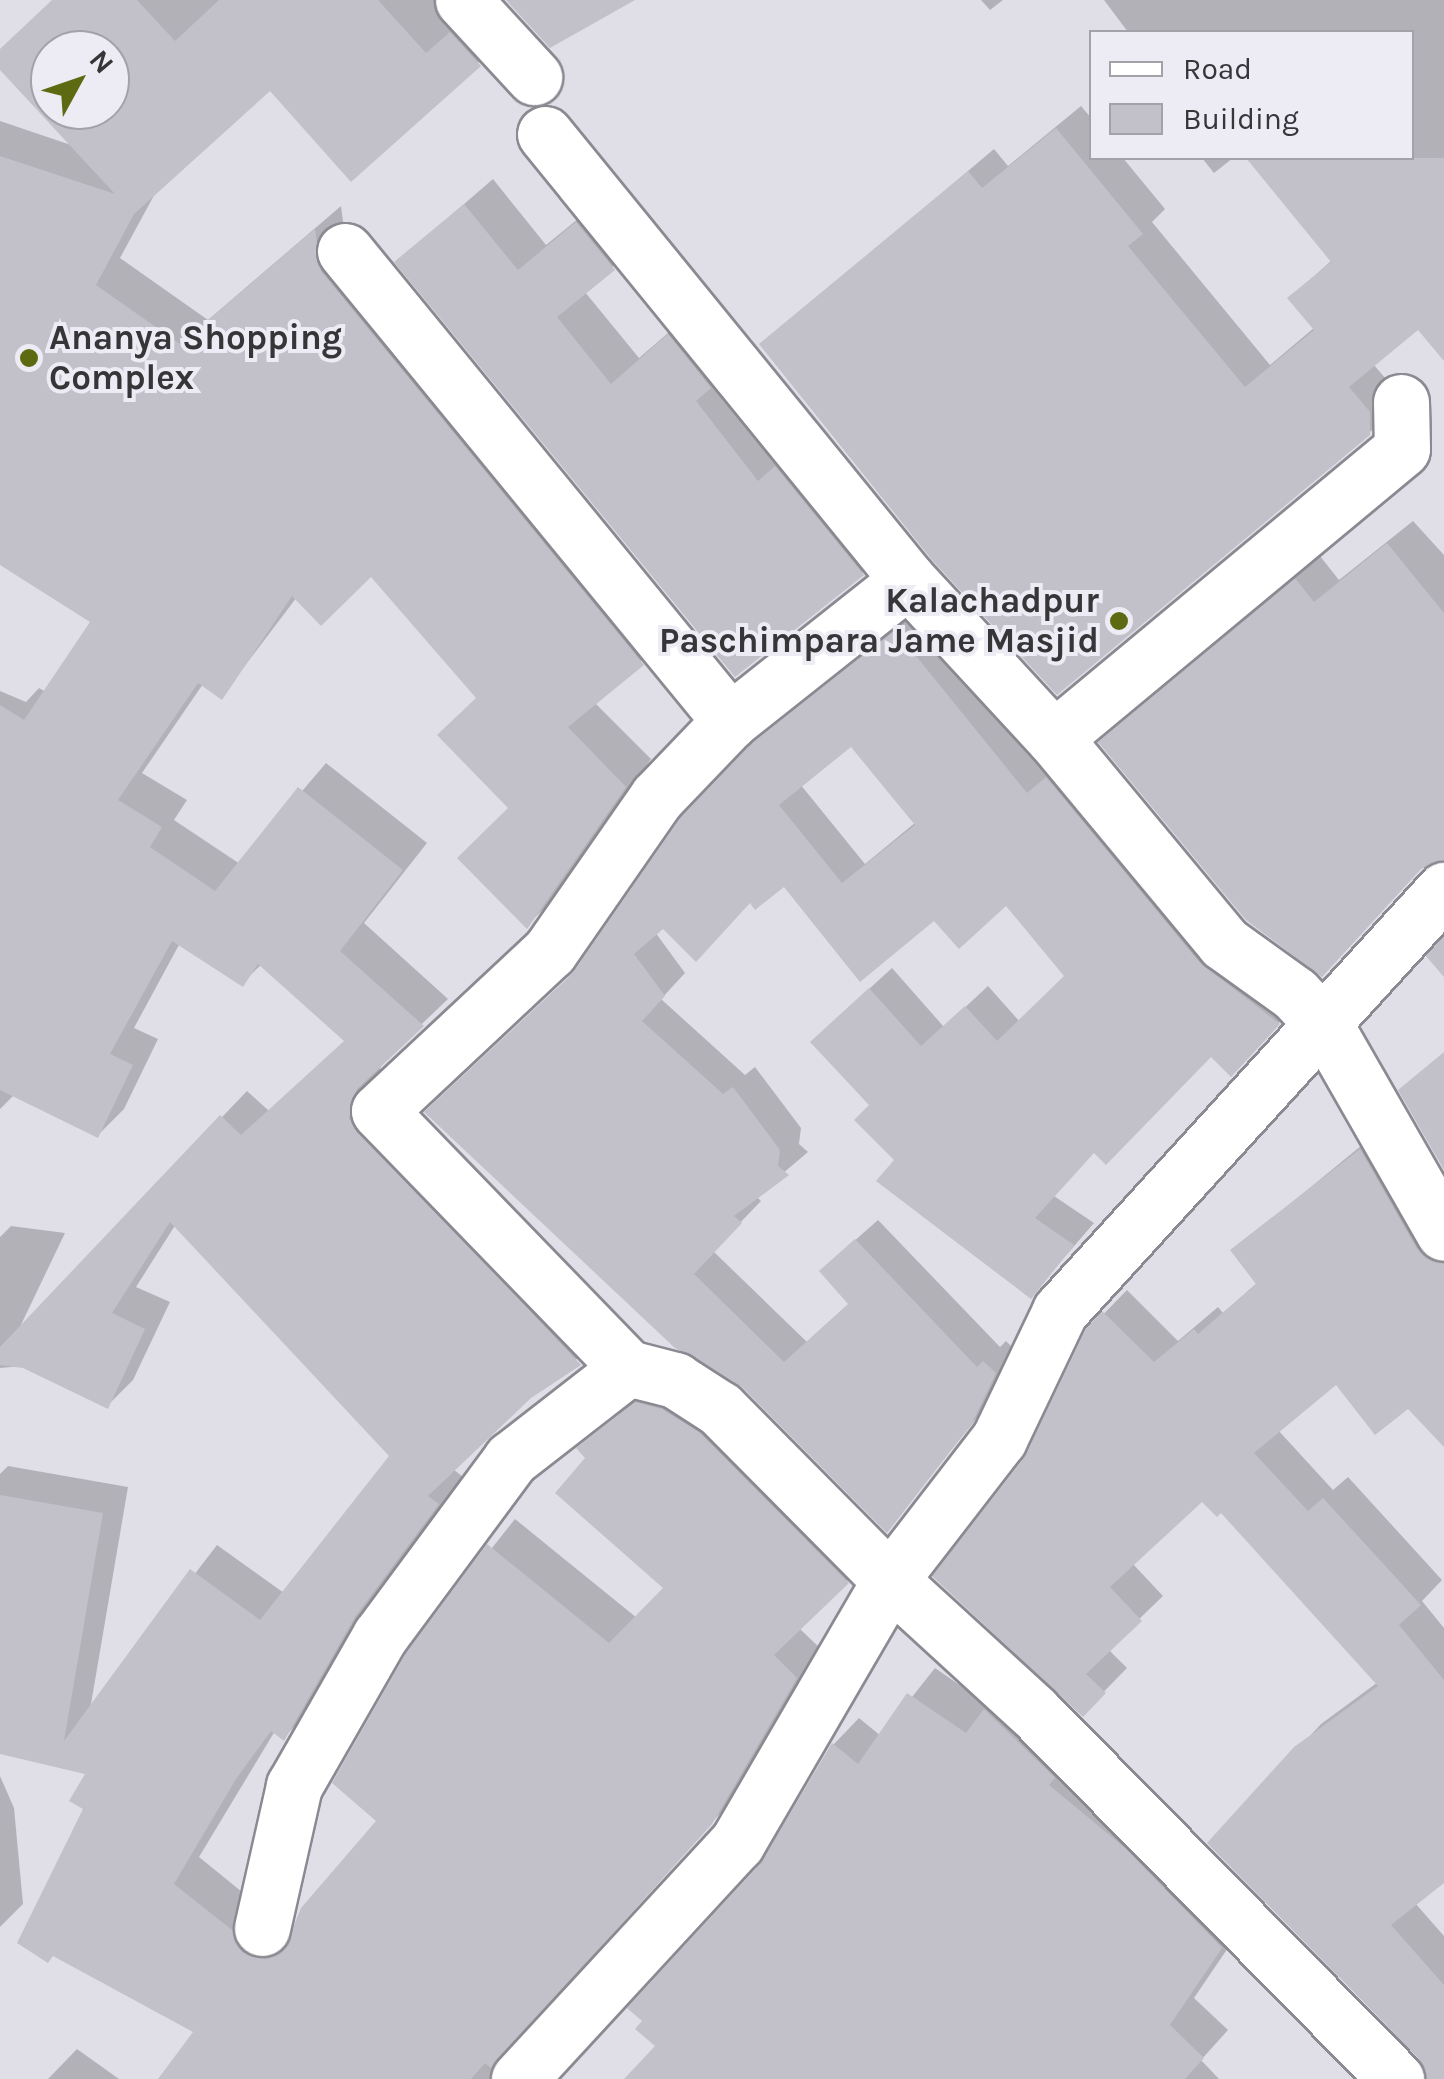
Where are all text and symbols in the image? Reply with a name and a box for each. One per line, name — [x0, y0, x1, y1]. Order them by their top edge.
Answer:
north arrow — [30, 30, 130, 130]
legend — [1089, 30, 1414, 160]
text: N — [83, 43, 121, 80]
text: Road — [1183, 51, 1252, 87]
text: Building — [1183, 101, 1299, 137]
place label: Ananya Shopping Complex — [49, 317, 342, 399]
marker: Ananya Shopping Complex — [18, 347, 40, 369]
place label: Kalachadpur Paschimpara Jame Masjid — [659, 580, 1099, 662]
marker: Kalachadpur Paschimpara Jame Masjid — [1108, 610, 1130, 632]

